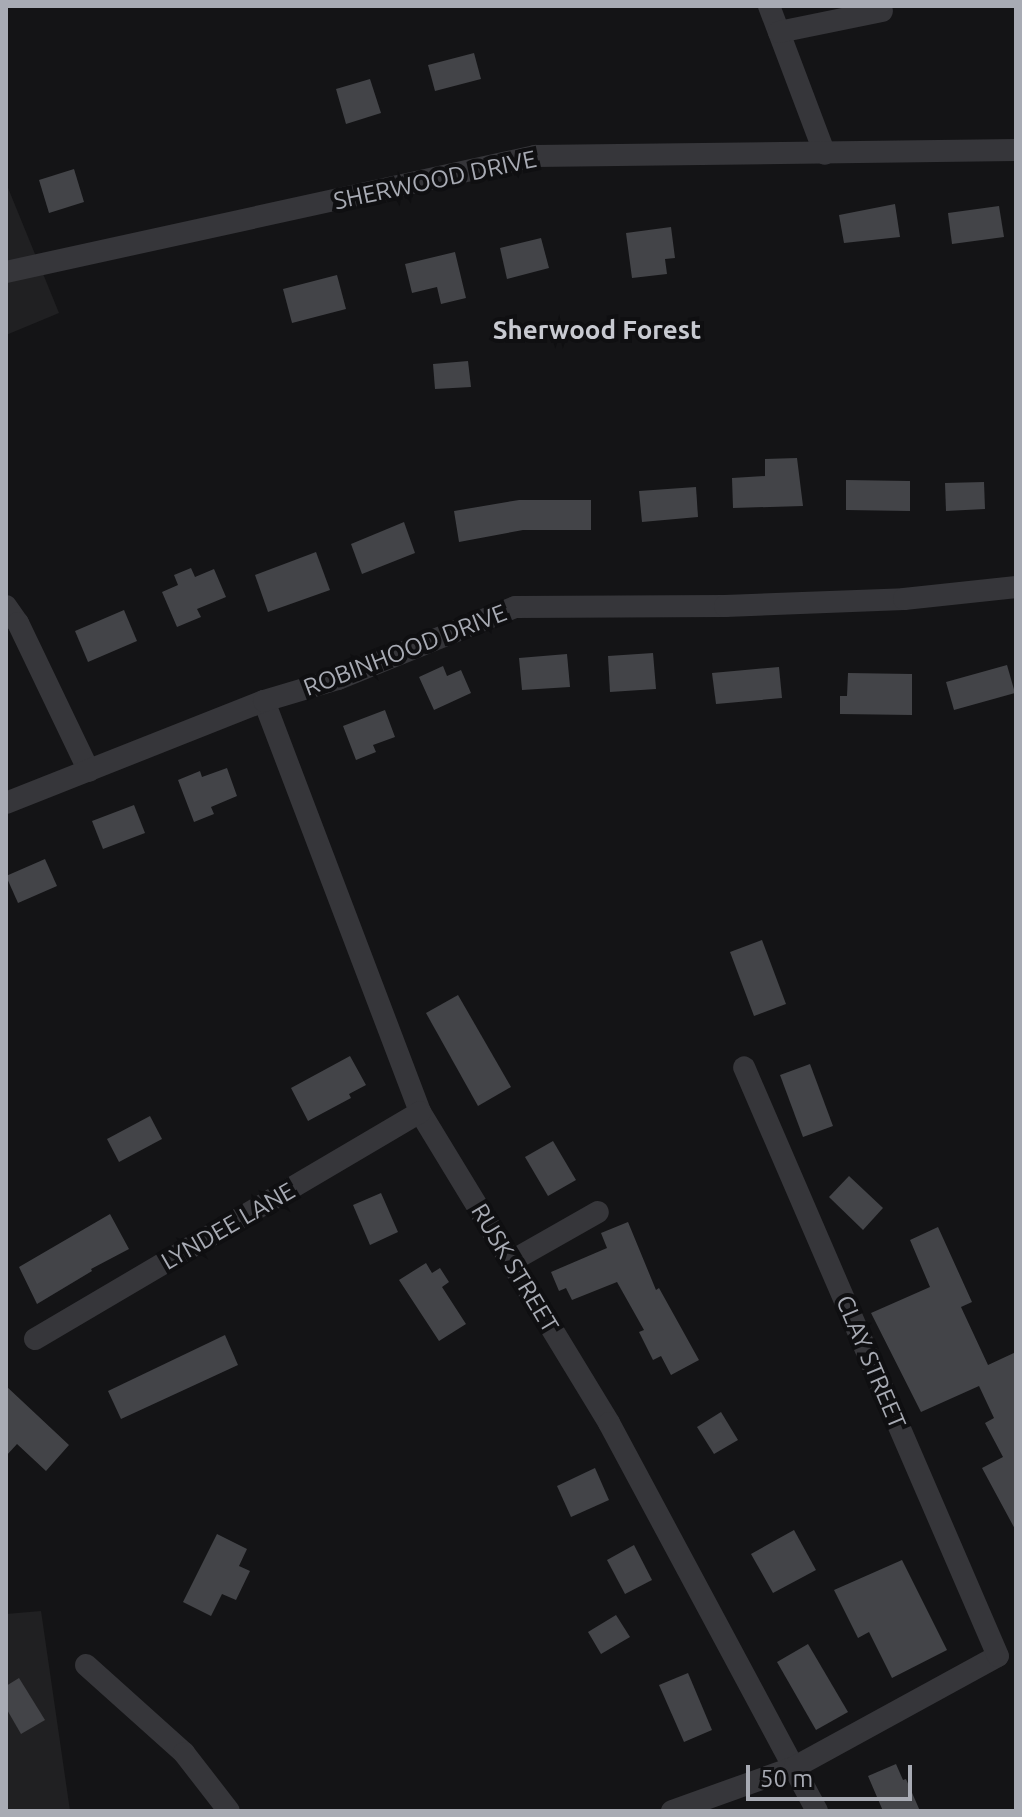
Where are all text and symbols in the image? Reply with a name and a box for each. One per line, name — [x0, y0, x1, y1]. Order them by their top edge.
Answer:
street label: SHERWOOD DRIVE — [331, 144, 539, 216]
district label: Sherwood Forest — [493, 314, 701, 346]
street label: ROBINHOOD DRIVE — [299, 598, 511, 702]
street label: LYNDEE LANE — [156, 1176, 300, 1276]
street label: RUSK STREET — [465, 1198, 565, 1338]
street label: CLAY STREET — [830, 1291, 912, 1433]
scale bar — [750, 1749, 916, 1799]
text: 50 m — [760, 1765, 813, 1792]

